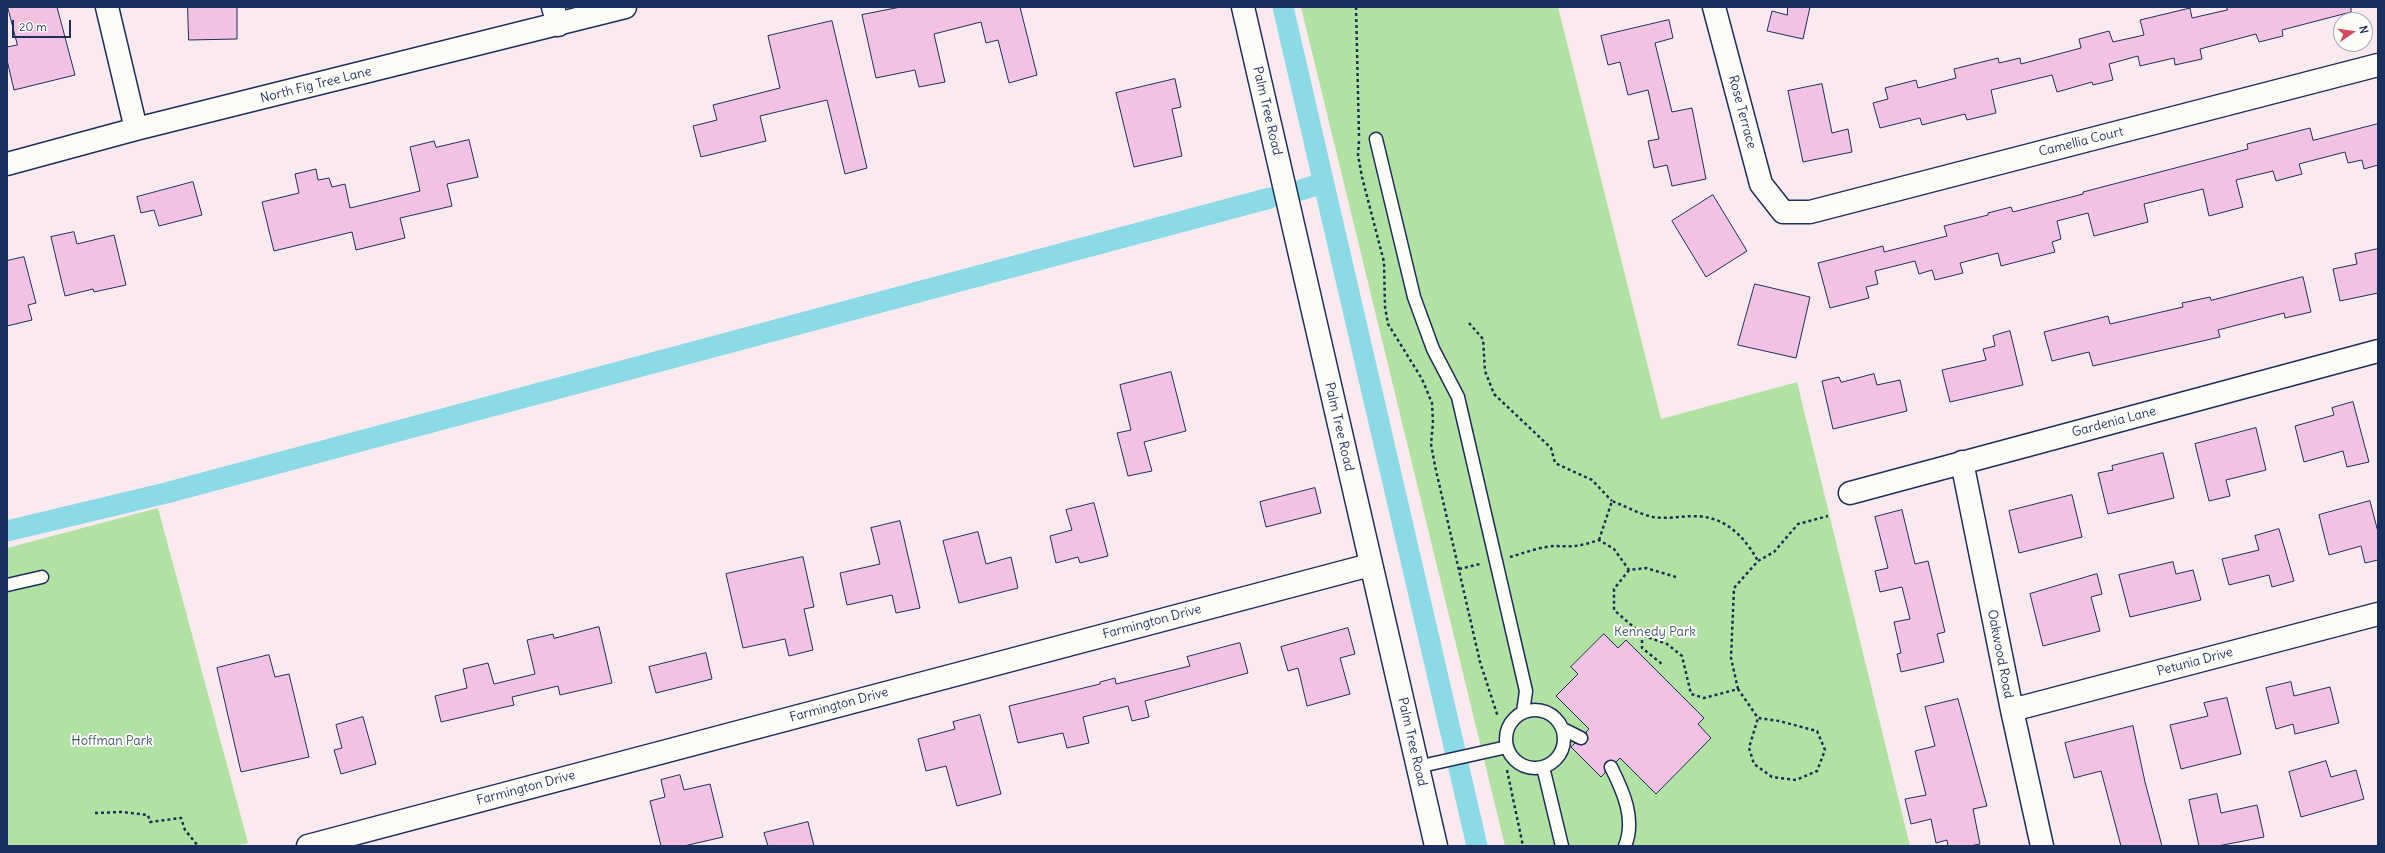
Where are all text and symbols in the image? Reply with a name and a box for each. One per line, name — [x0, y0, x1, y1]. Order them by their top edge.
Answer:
scale bar — [14, 12, 73, 38]
north arrow — [2333, 12, 2373, 52]
text: 20 m — [19, 19, 47, 34]
text: N — [2356, 24, 2371, 35]
street label: North Fig Tree Lane — [259, 64, 373, 106]
street label: Palm Tree Road — [1249, 65, 1285, 157]
street label: Rose Terrace — [1725, 73, 1759, 151]
street label: Camellia Court — [2037, 124, 2125, 160]
street label: Palm Tree Road — [1321, 381, 1357, 473]
street label: Gardenia Lane — [2070, 403, 2158, 441]
street label: Farmington Drive — [1101, 601, 1203, 643]
street label: Oakwood Road — [1984, 608, 2016, 700]
park label: Kennedy Park — [1614, 624, 1696, 640]
street label: Petunia Drive — [2155, 644, 2235, 680]
street label: Farmington Drive — [788, 684, 890, 726]
street label: Palm Tree Road — [1394, 696, 1430, 788]
park label: Hoffman Park — [71, 733, 153, 749]
street label: Farmington Drive — [475, 767, 577, 809]

